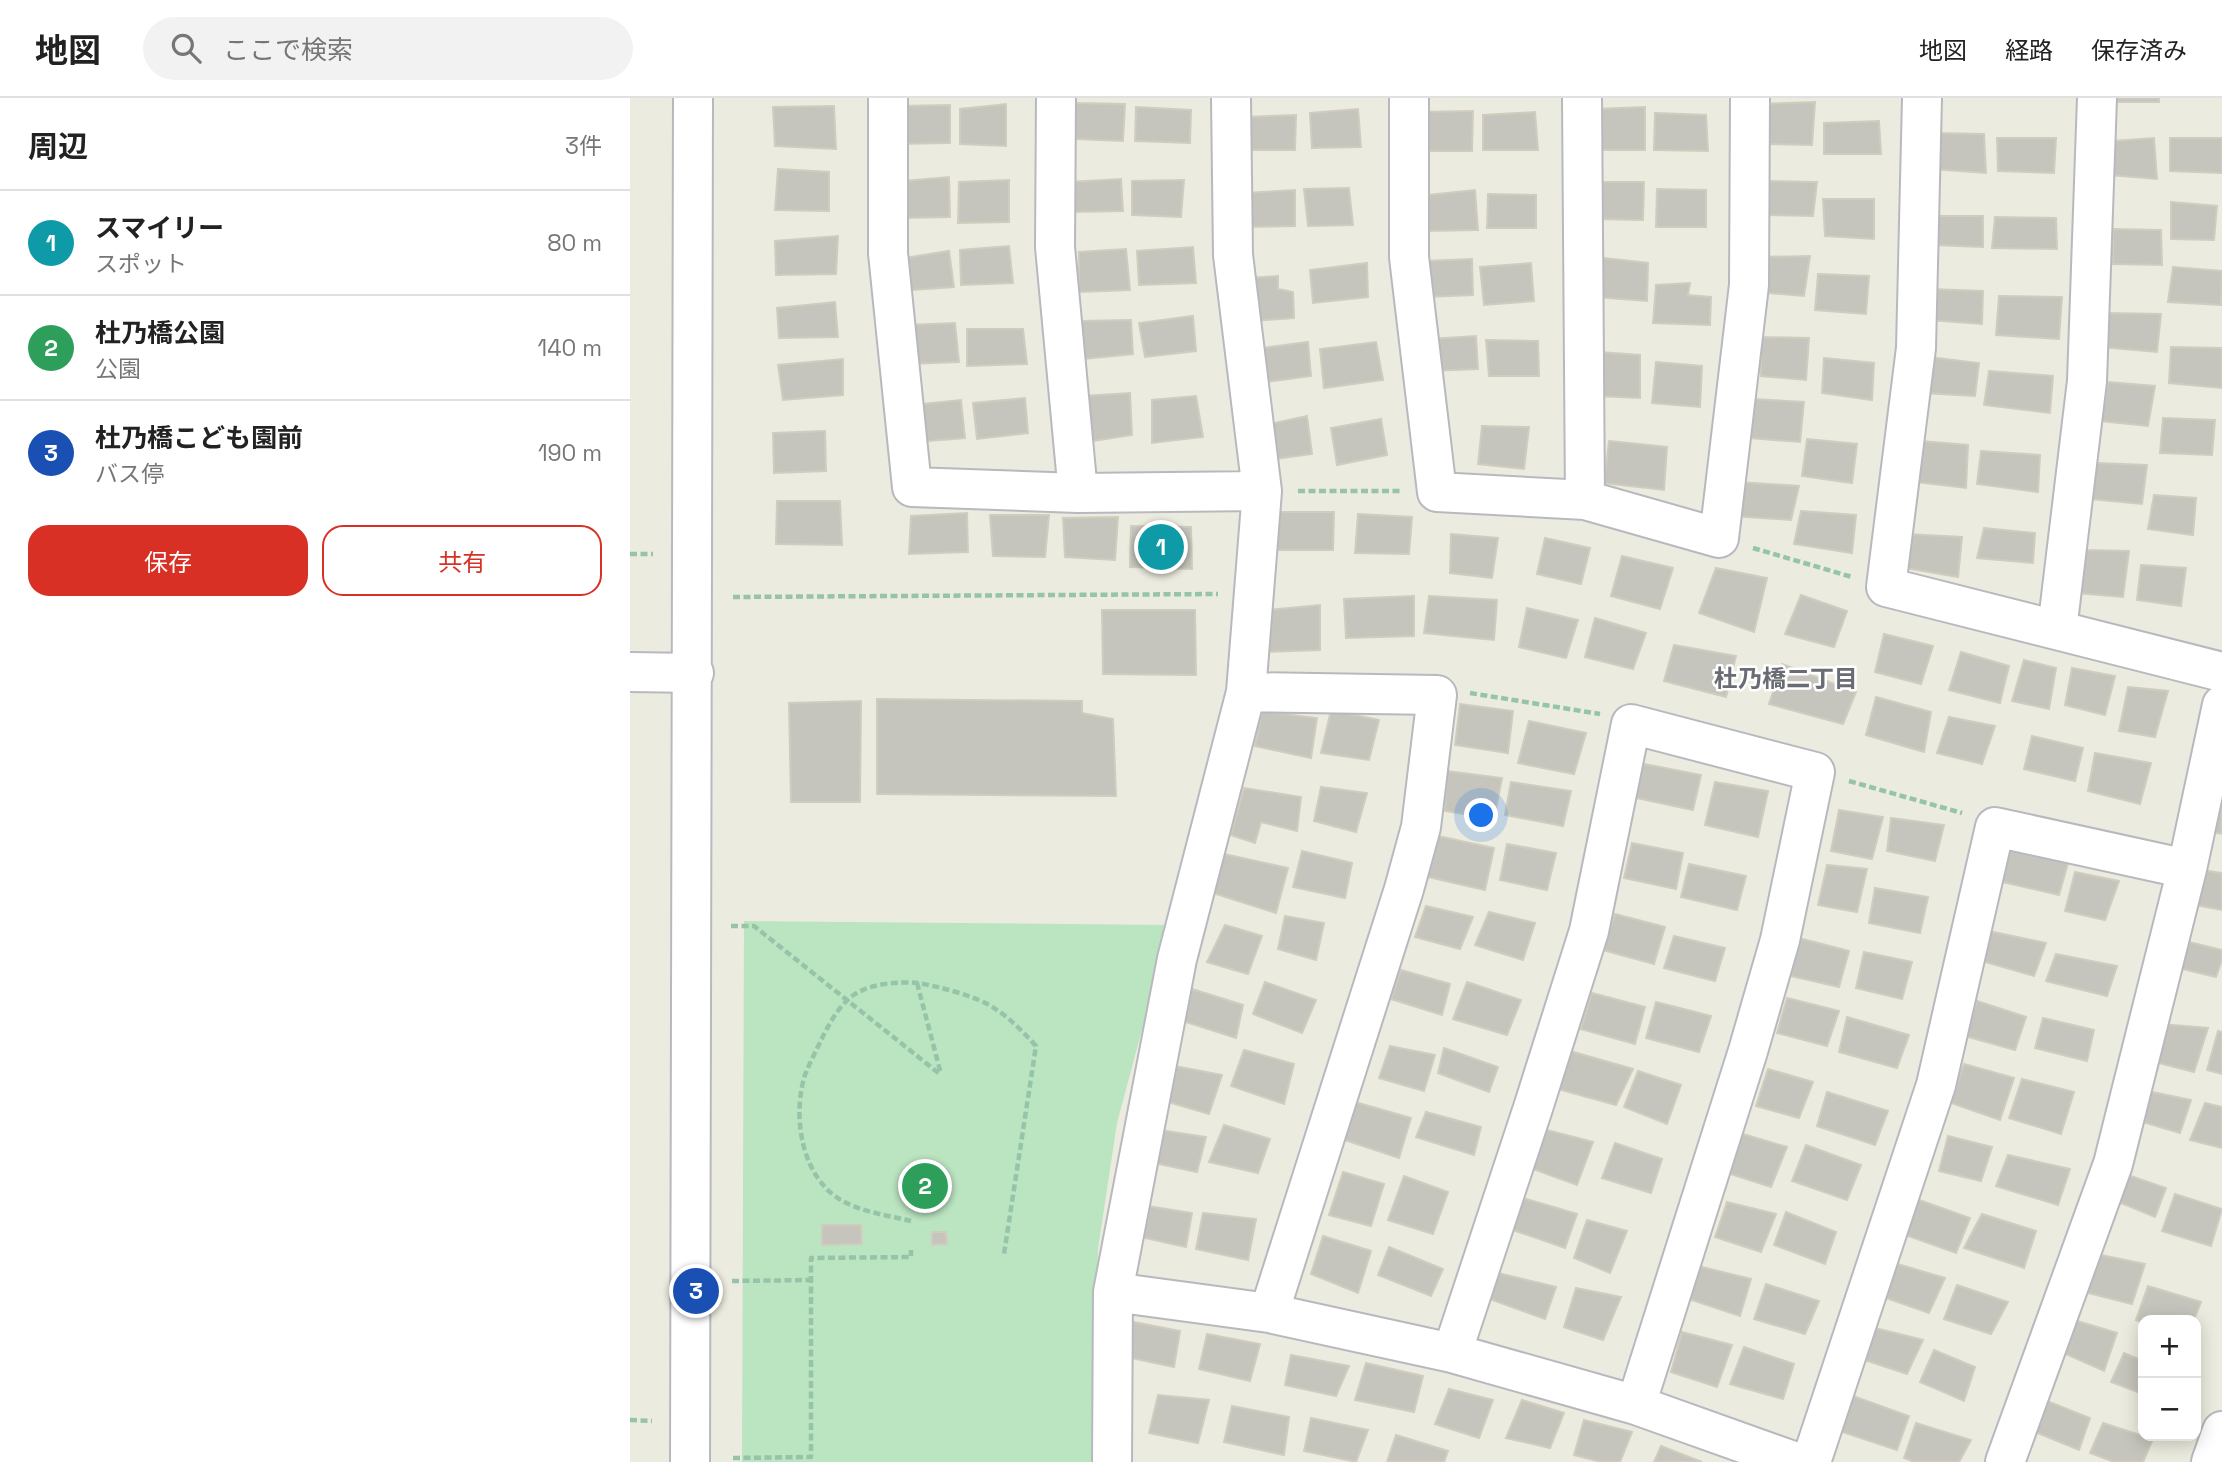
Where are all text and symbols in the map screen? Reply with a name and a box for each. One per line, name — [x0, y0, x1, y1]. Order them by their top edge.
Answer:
search box — [143, 17, 633, 80]
icon: search — [167, 29, 205, 67]
text: 地図 — [35, 30, 101, 72]
text: ここで検索 — [223, 33, 353, 67]
text: 地図 — [1919, 35, 1967, 66]
text: 経路 — [2005, 35, 2053, 66]
text: 保存済み — [2091, 35, 2187, 66]
text: 周辺 — [28, 127, 88, 166]
text: 3件 — [565, 131, 602, 161]
text: スマイリー — [95, 211, 224, 245]
text: 1 — [46, 228, 56, 258]
text: 80 m — [547, 228, 602, 258]
text: スポット — [95, 249, 187, 279]
text: 杜乃橋公園 — [95, 316, 225, 350]
text: 2 — [44, 333, 58, 363]
text: 140 m — [538, 333, 602, 363]
text: 公園 — [95, 354, 141, 384]
text: 杜乃橋こども園前 — [95, 421, 303, 455]
text: 3 — [44, 438, 58, 468]
text: 190 m — [538, 438, 602, 468]
text: バス停 — [95, 459, 164, 489]
pin: 1 — [1138, 521, 1184, 573]
button: 保存 — [28, 525, 308, 596]
button: 共有 — [322, 525, 602, 596]
district label: 杜乃橋二丁目 — [1714, 663, 1858, 694]
your location — [1464, 798, 1498, 832]
pin: 2 — [902, 1160, 948, 1212]
pin: 3 — [673, 1265, 719, 1317]
map controls — [2138, 1315, 2201, 1441]
button: + — [2138, 1315, 2201, 1378]
button: − — [2138, 1378, 2201, 1441]

